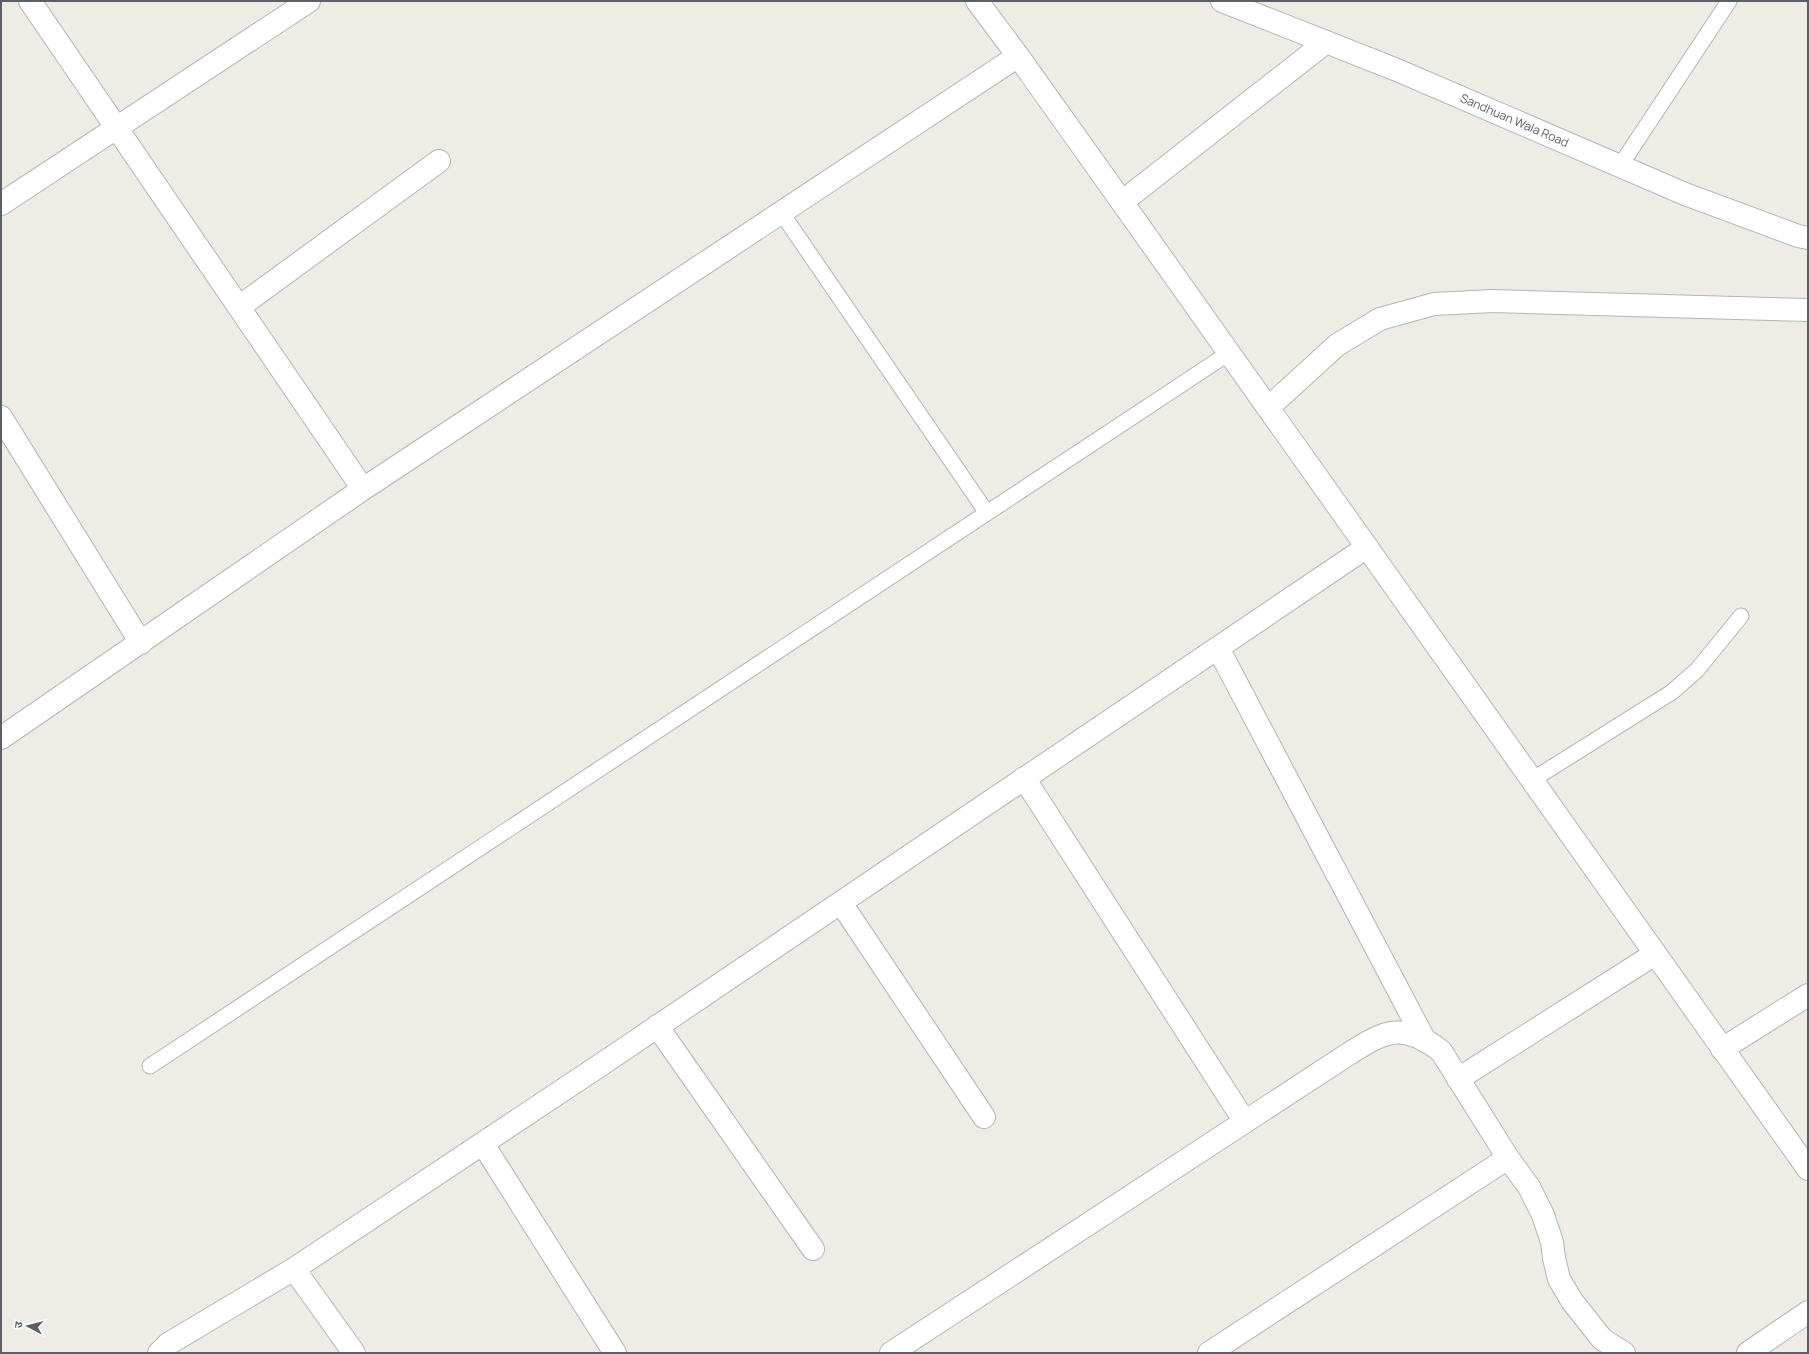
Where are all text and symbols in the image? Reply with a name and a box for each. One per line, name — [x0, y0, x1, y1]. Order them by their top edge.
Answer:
street label: Sandhuan Wala Road — [1458, 89, 1572, 151]
north arrow — [8, 1306, 48, 1346]
text: उ — [10, 1320, 25, 1329]

